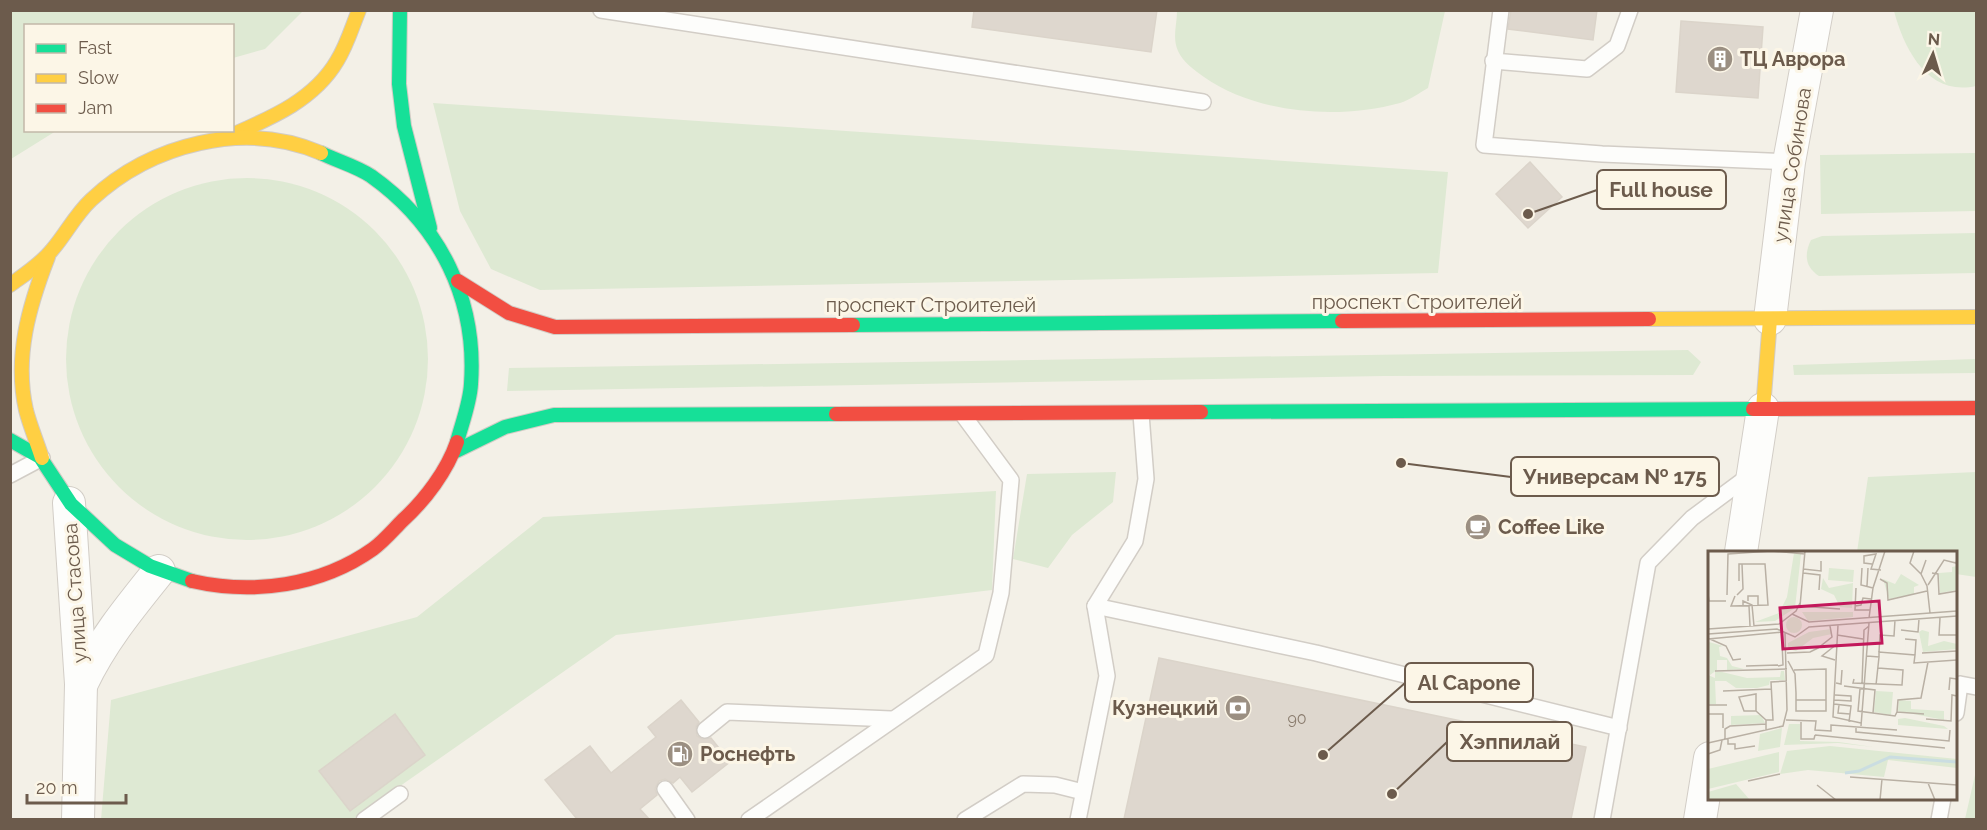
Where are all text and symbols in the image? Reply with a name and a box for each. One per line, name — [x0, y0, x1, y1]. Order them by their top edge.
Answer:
legend — [24, 24, 234, 132]
north arrow — [1903, 24, 1963, 84]
text: N — [1927, 30, 1941, 49]
text: Fast — [78, 37, 112, 58]
building icon: ТЦ Аврора — [1705, 44, 1735, 74]
place label: ТЦ Аврора — [1740, 47, 1845, 71]
text: Slow — [78, 67, 119, 88]
street label: улица Собинова — [1768, 86, 1816, 244]
text: Jam — [78, 97, 113, 118]
callout: Full house — [1597, 170, 1726, 209]
text: Full house — [1609, 177, 1713, 202]
street label: проспект Строителей — [1312, 290, 1522, 314]
street label: проспект Строителей — [826, 293, 1036, 317]
callout: Универсам № 175 — [1511, 457, 1719, 496]
text: Универсам № 175 — [1522, 464, 1707, 489]
cafe icon: Coffee Like — [1463, 512, 1493, 542]
place label: Coffee Like — [1498, 515, 1605, 539]
street label: улица Стасова — [58, 522, 92, 664]
inset map — [1708, 551, 1957, 800]
callout: Al Capone — [1405, 663, 1533, 702]
text: Al Capone — [1418, 670, 1521, 695]
bank icon: Кузнецкий — [1223, 693, 1253, 723]
place label: Кузнецкий — [1112, 696, 1218, 720]
house number: 90 — [1287, 709, 1307, 728]
callout: Хэппилай — [1447, 722, 1572, 761]
text: Хэппилай — [1459, 729, 1560, 754]
fuel station icon: Роснефть — [665, 739, 695, 769]
place label: Роснефть — [700, 742, 796, 766]
scale bar — [27, 767, 126, 805]
text: 20 m — [36, 777, 78, 798]

